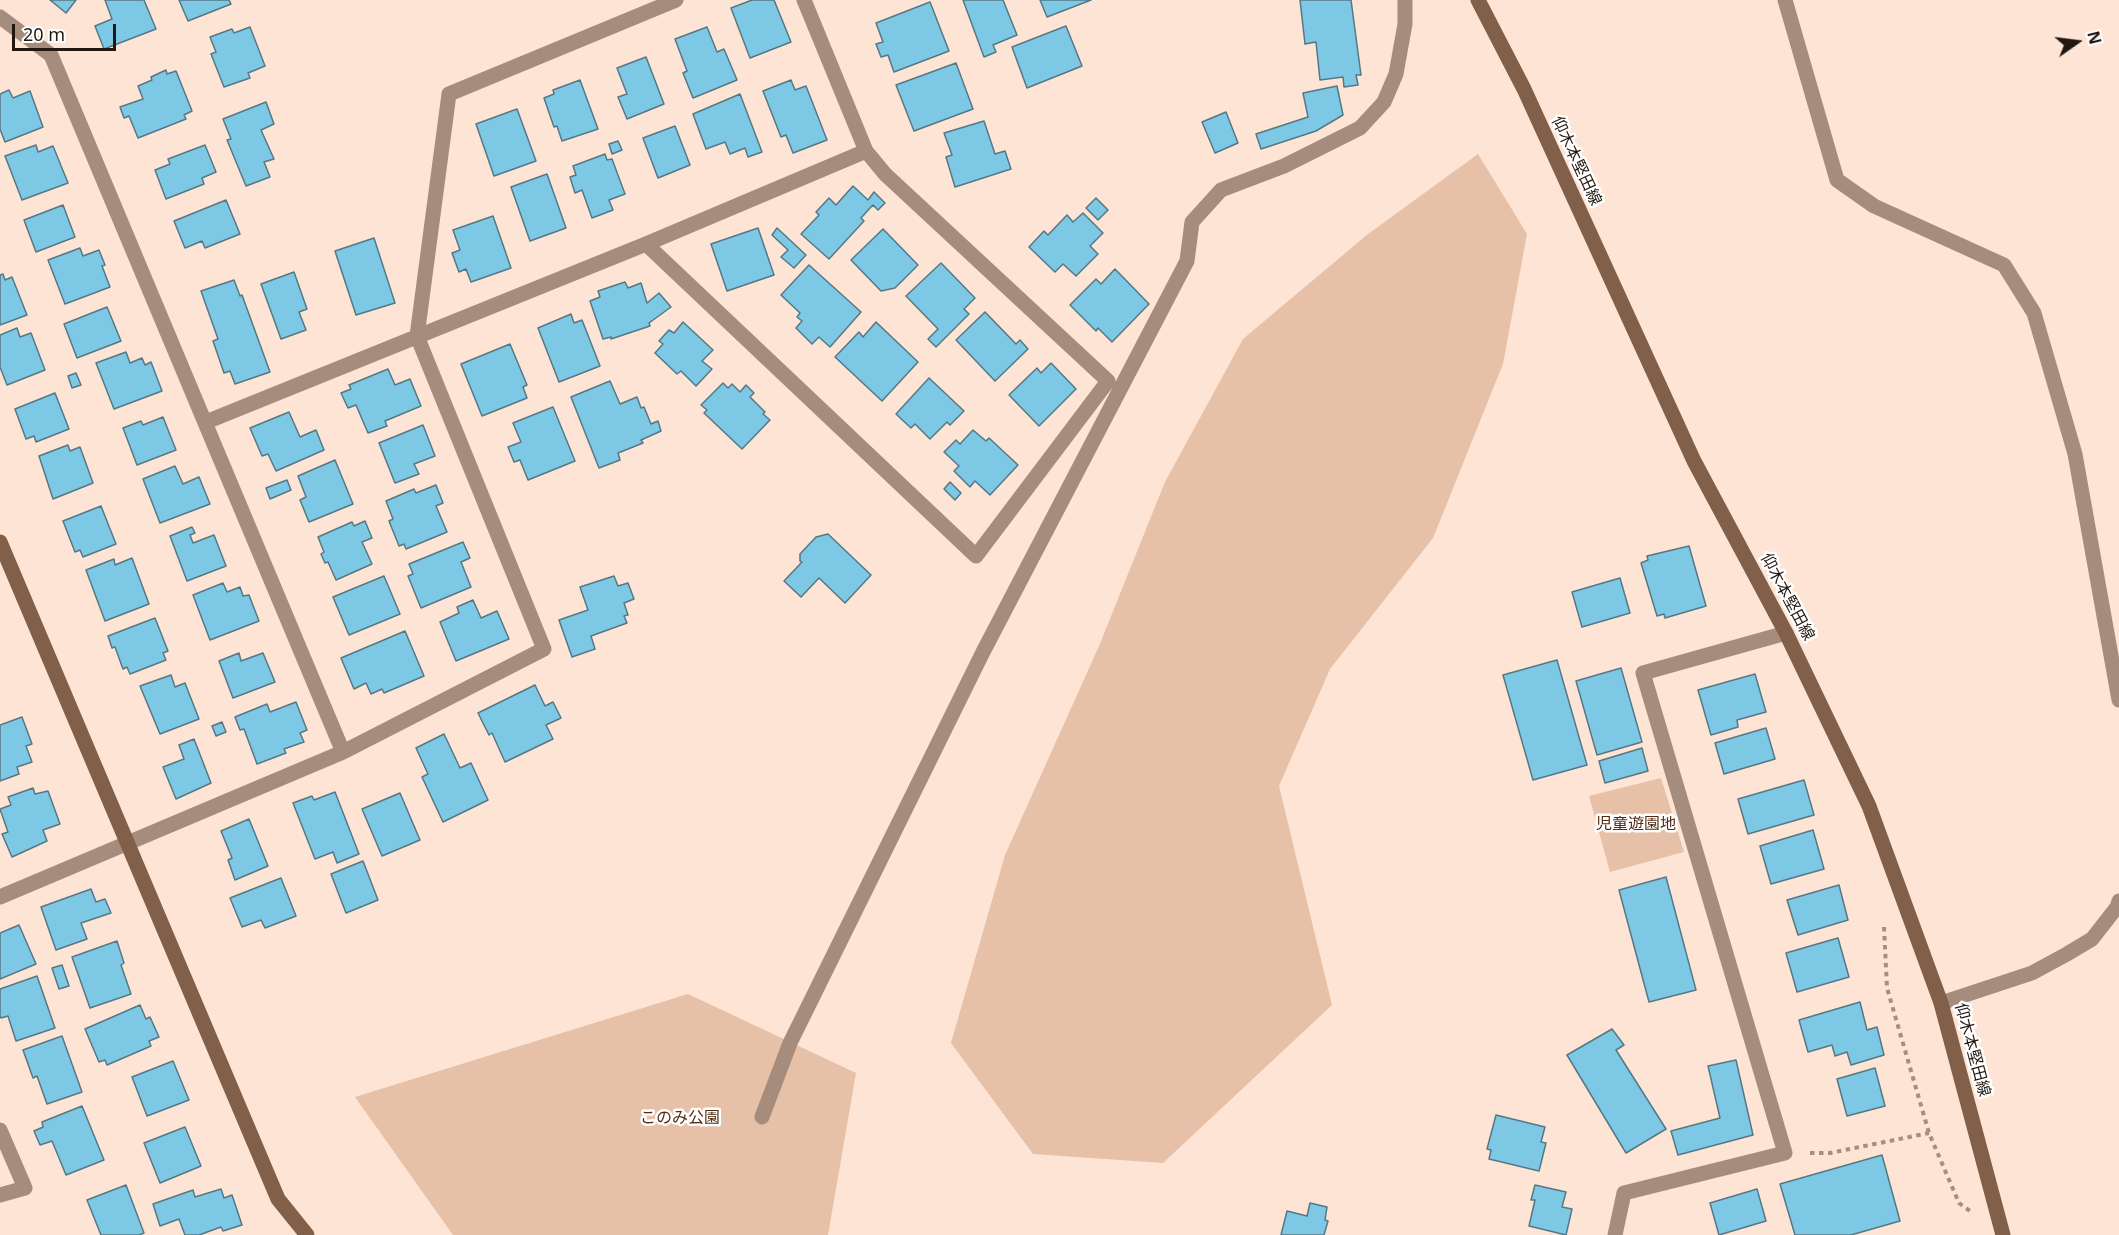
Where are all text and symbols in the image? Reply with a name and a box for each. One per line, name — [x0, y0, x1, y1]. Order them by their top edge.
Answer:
scale bar — [15, 12, 118, 50]
north arrow — [2047, 12, 2107, 72]
text: 20 m — [23, 22, 65, 46]
text: N — [2082, 29, 2107, 47]
street label: 仰木本堅田線 — [1547, 113, 1605, 209]
street label: 仰木本堅田線 — [1756, 550, 1818, 644]
park label: 児童遊園地 — [1596, 814, 1676, 834]
street label: 仰木本堅田線 — [1950, 1001, 1994, 1099]
park label: このみ公園 — [640, 1108, 720, 1128]

